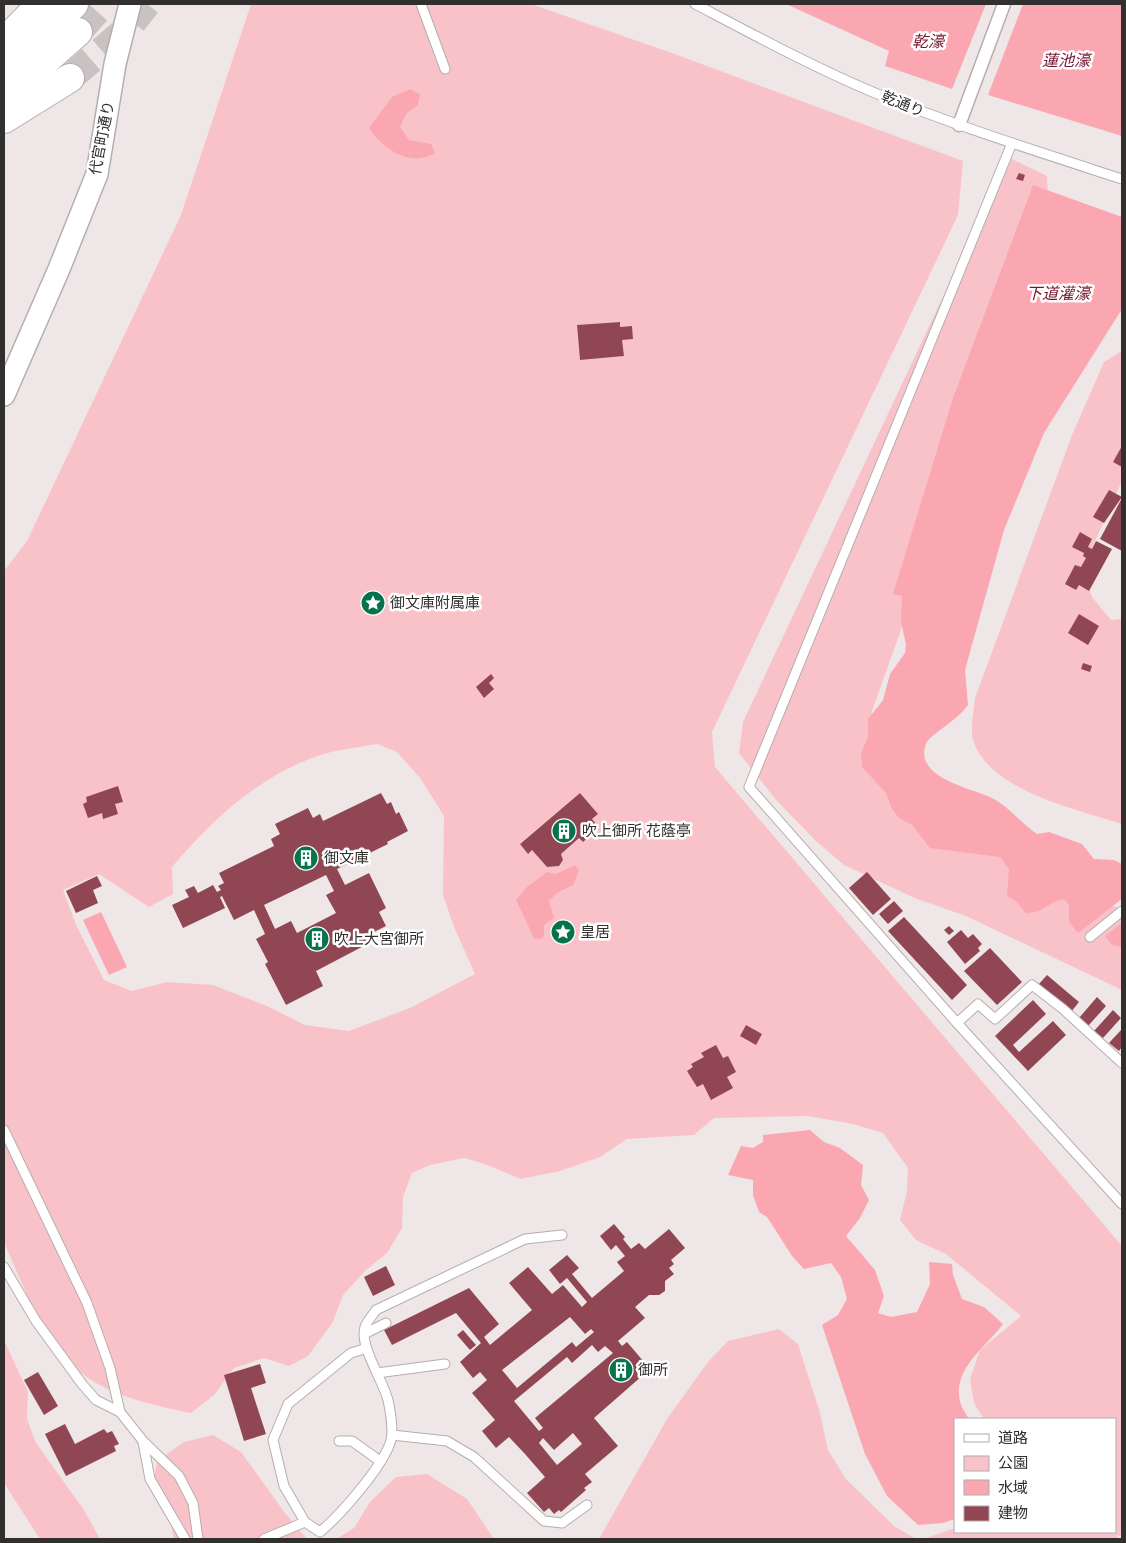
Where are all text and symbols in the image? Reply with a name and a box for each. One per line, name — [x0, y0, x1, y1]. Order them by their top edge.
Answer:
water label: 乾濠 — [912, 32, 947, 52]
water label: 蓮池濠 — [1042, 51, 1093, 71]
street label: 乾通り — [879, 87, 927, 121]
street label: 代官町通り — [86, 99, 118, 177]
water label: 下道灌濠 — [1026, 284, 1093, 304]
place icon: 御文庫附属庫 — [360, 590, 386, 616]
place label: 御文庫附属庫 — [390, 594, 480, 612]
building icon: 吹上御所 花蔭亭 — [551, 818, 577, 844]
place label: 吹上御所 花蔭亭 — [582, 822, 691, 840]
building icon: 御文庫 — [293, 845, 319, 871]
place label: 御文庫 — [324, 849, 369, 867]
place icon: 皇居 — [550, 919, 576, 945]
place label: 皇居 — [580, 923, 610, 941]
building icon: 吹上大宮御所 — [304, 926, 330, 952]
place label: 吹上大宮御所 — [334, 930, 424, 948]
building icon: 御所 — [608, 1357, 634, 1383]
place label: 御所 — [638, 1361, 668, 1379]
legend — [954, 1418, 1116, 1533]
text: 道路 — [998, 1429, 1028, 1447]
text: 公園 — [998, 1454, 1028, 1472]
text: 水域 — [998, 1479, 1028, 1497]
text: 建物 — [998, 1504, 1028, 1522]

